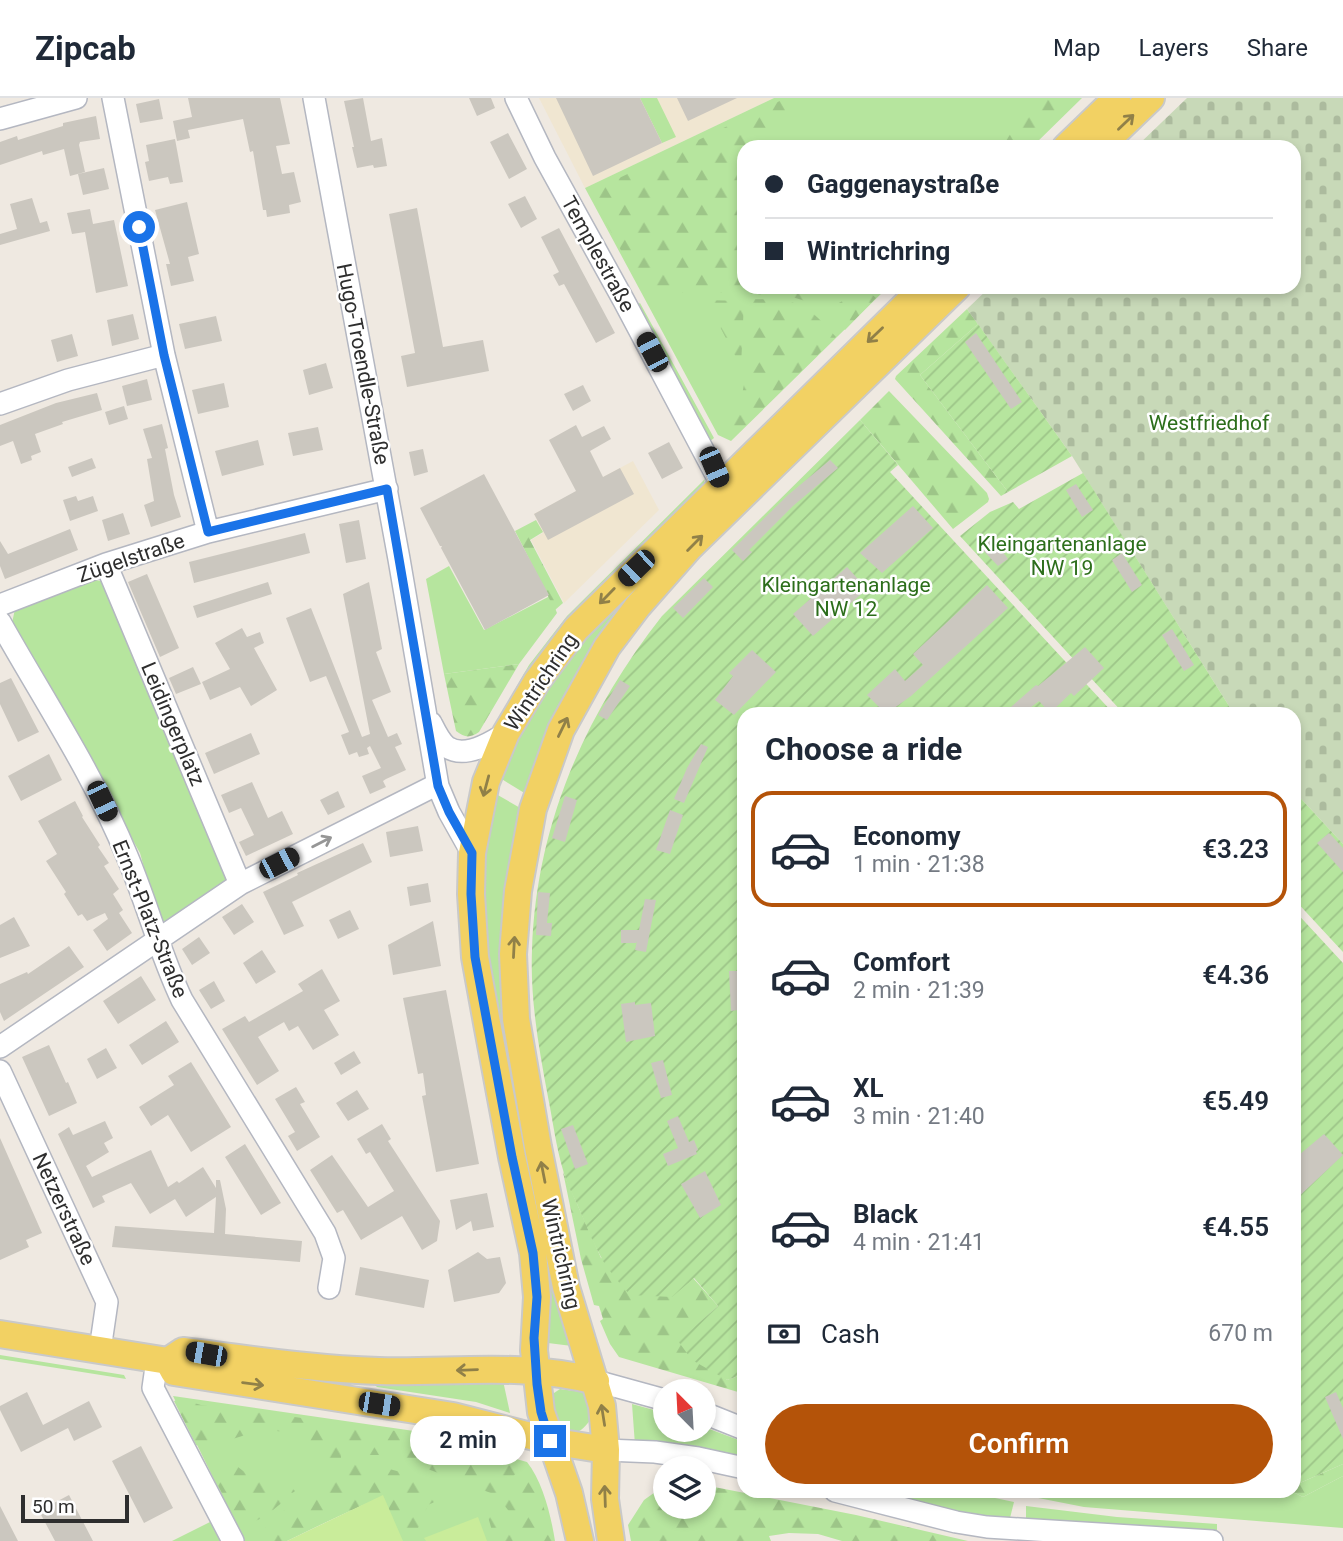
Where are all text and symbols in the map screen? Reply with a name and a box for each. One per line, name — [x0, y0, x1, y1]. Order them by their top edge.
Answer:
text: Zipcab — [35, 29, 136, 68]
text: Map — [1053, 34, 1101, 62]
text: Layers — [1139, 34, 1209, 62]
text: Share — [1247, 34, 1308, 62]
one-way arrow — [1117, 114, 1134, 131]
text: Gaggenaystraße — [807, 169, 999, 199]
street label: Templestraße — [556, 192, 640, 316]
route start — [123, 211, 155, 243]
text: Wintrichring — [807, 236, 950, 266]
street label: Hugo-Troendle-Straße — [332, 261, 394, 467]
one-way arrow — [867, 326, 884, 343]
car — [633, 329, 672, 375]
park label: Westfriedhof — [1149, 411, 1270, 435]
car — [697, 444, 732, 490]
street label: Zügelstraße — [74, 529, 188, 587]
park label: Kleingartenanlage NW 19 — [977, 532, 1147, 580]
one-way arrow — [687, 534, 704, 551]
car — [614, 546, 659, 590]
park label: Kleingartenanlage NW 12 — [761, 573, 931, 621]
one-way arrow — [599, 587, 616, 604]
street label: Wintrichring — [500, 629, 582, 735]
street label: Leidingerplatz — [136, 659, 210, 789]
one-way arrow — [557, 717, 571, 738]
text: Choose a ride — [765, 730, 962, 768]
one-way arrow — [479, 774, 492, 797]
car — [84, 778, 121, 824]
icon: car — [769, 818, 832, 881]
text: Economy — [853, 821, 960, 851]
one-way arrow — [311, 834, 332, 848]
text: €3.23 — [1202, 834, 1269, 864]
street label: Ernst-Platz-Straße — [107, 837, 193, 1001]
car — [256, 844, 303, 882]
text: 1 min · 21:38 — [853, 851, 985, 878]
one-way arrow — [508, 936, 521, 959]
icon: car — [769, 944, 832, 1007]
text: Comfort — [853, 947, 950, 977]
text: €4.36 — [1202, 960, 1269, 990]
text: 2 min · 21:39 — [853, 977, 985, 1004]
icon: car — [769, 1070, 832, 1133]
text: XL — [853, 1073, 884, 1103]
text: €5.49 — [1202, 1086, 1269, 1116]
text: 3 min · 21:40 — [853, 1103, 985, 1130]
street label: Netzerstraße — [28, 1149, 100, 1269]
one-way arrow — [536, 1161, 550, 1184]
street label: Wintrichring — [537, 1196, 585, 1312]
icon: car — [769, 1196, 832, 1259]
text: Black — [853, 1199, 918, 1229]
text: €4.55 — [1202, 1212, 1269, 1242]
text: 4 min · 21:41 — [853, 1229, 985, 1256]
icon: cash — [765, 1315, 803, 1353]
text: Cash — [821, 1319, 880, 1349]
text: 670 m — [1208, 1320, 1273, 1347]
car — [184, 1340, 229, 1368]
one-way arrow — [456, 1363, 479, 1376]
one-way arrow — [242, 1378, 264, 1391]
north arrow — [653, 1379, 716, 1442]
map controls — [653, 1379, 716, 1519]
car — [357, 1390, 402, 1418]
one-way arrow — [596, 1404, 609, 1427]
button: Confirm — [765, 1404, 1273, 1484]
callout: 2 min — [410, 1416, 526, 1466]
route end — [534, 1425, 566, 1457]
text: 2 min — [439, 1427, 497, 1454]
button: layers — [653, 1456, 716, 1519]
one-way arrow — [599, 1484, 612, 1507]
scale bar — [21, 1492, 130, 1524]
text: 50 m — [32, 1495, 75, 1518]

